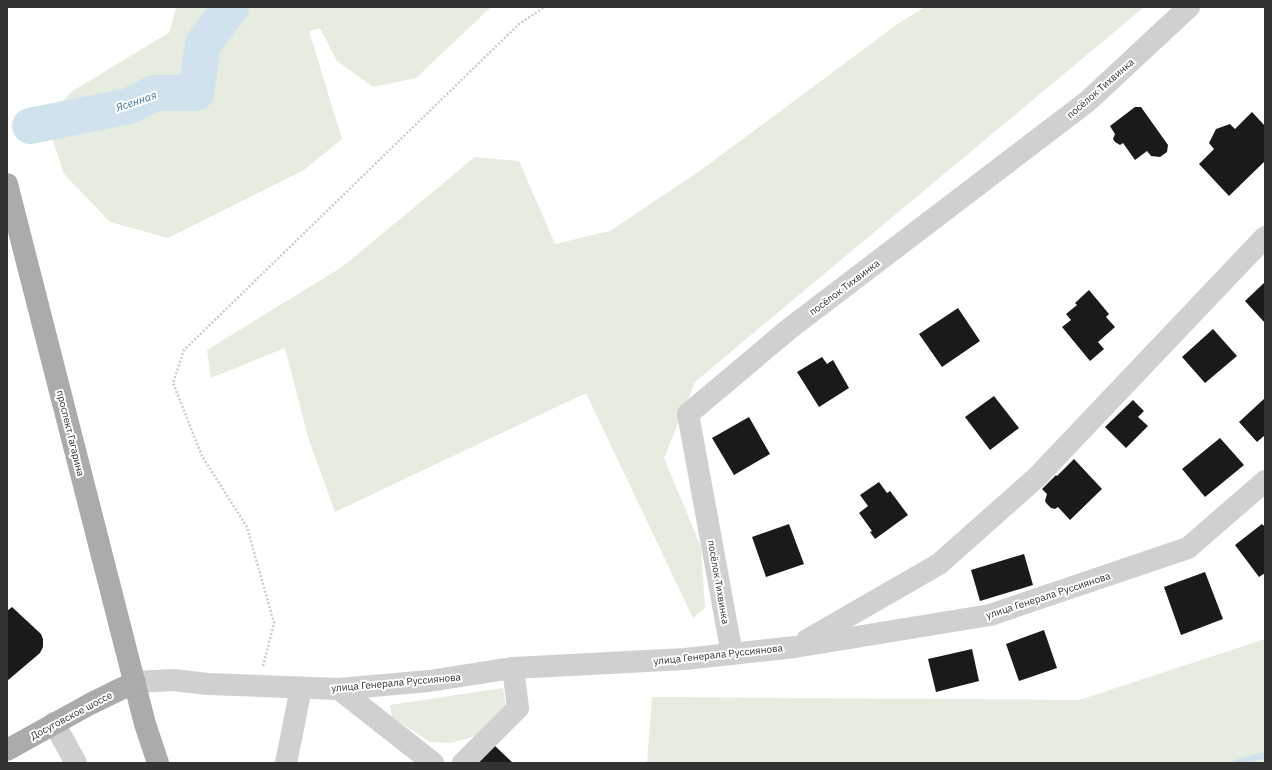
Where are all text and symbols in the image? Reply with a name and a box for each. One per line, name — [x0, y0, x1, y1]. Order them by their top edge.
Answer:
street label: посёлок Тихвинка — [1064, 55, 1137, 121]
water label: Ясенная — [113, 87, 159, 115]
street label: посёлок Тихвинка — [806, 256, 883, 318]
street label: проспект Гагарина — [54, 389, 88, 478]
street label: посёлок Тихвинка — [705, 539, 732, 626]
street label: улица Генерала Руссиянова — [984, 569, 1113, 622]
street label: улица Генерала Руссиянова — [653, 641, 784, 668]
street label: улица Генерала Руссиянова — [331, 670, 462, 695]
street label: Досуговское шоссе — [28, 688, 115, 743]

